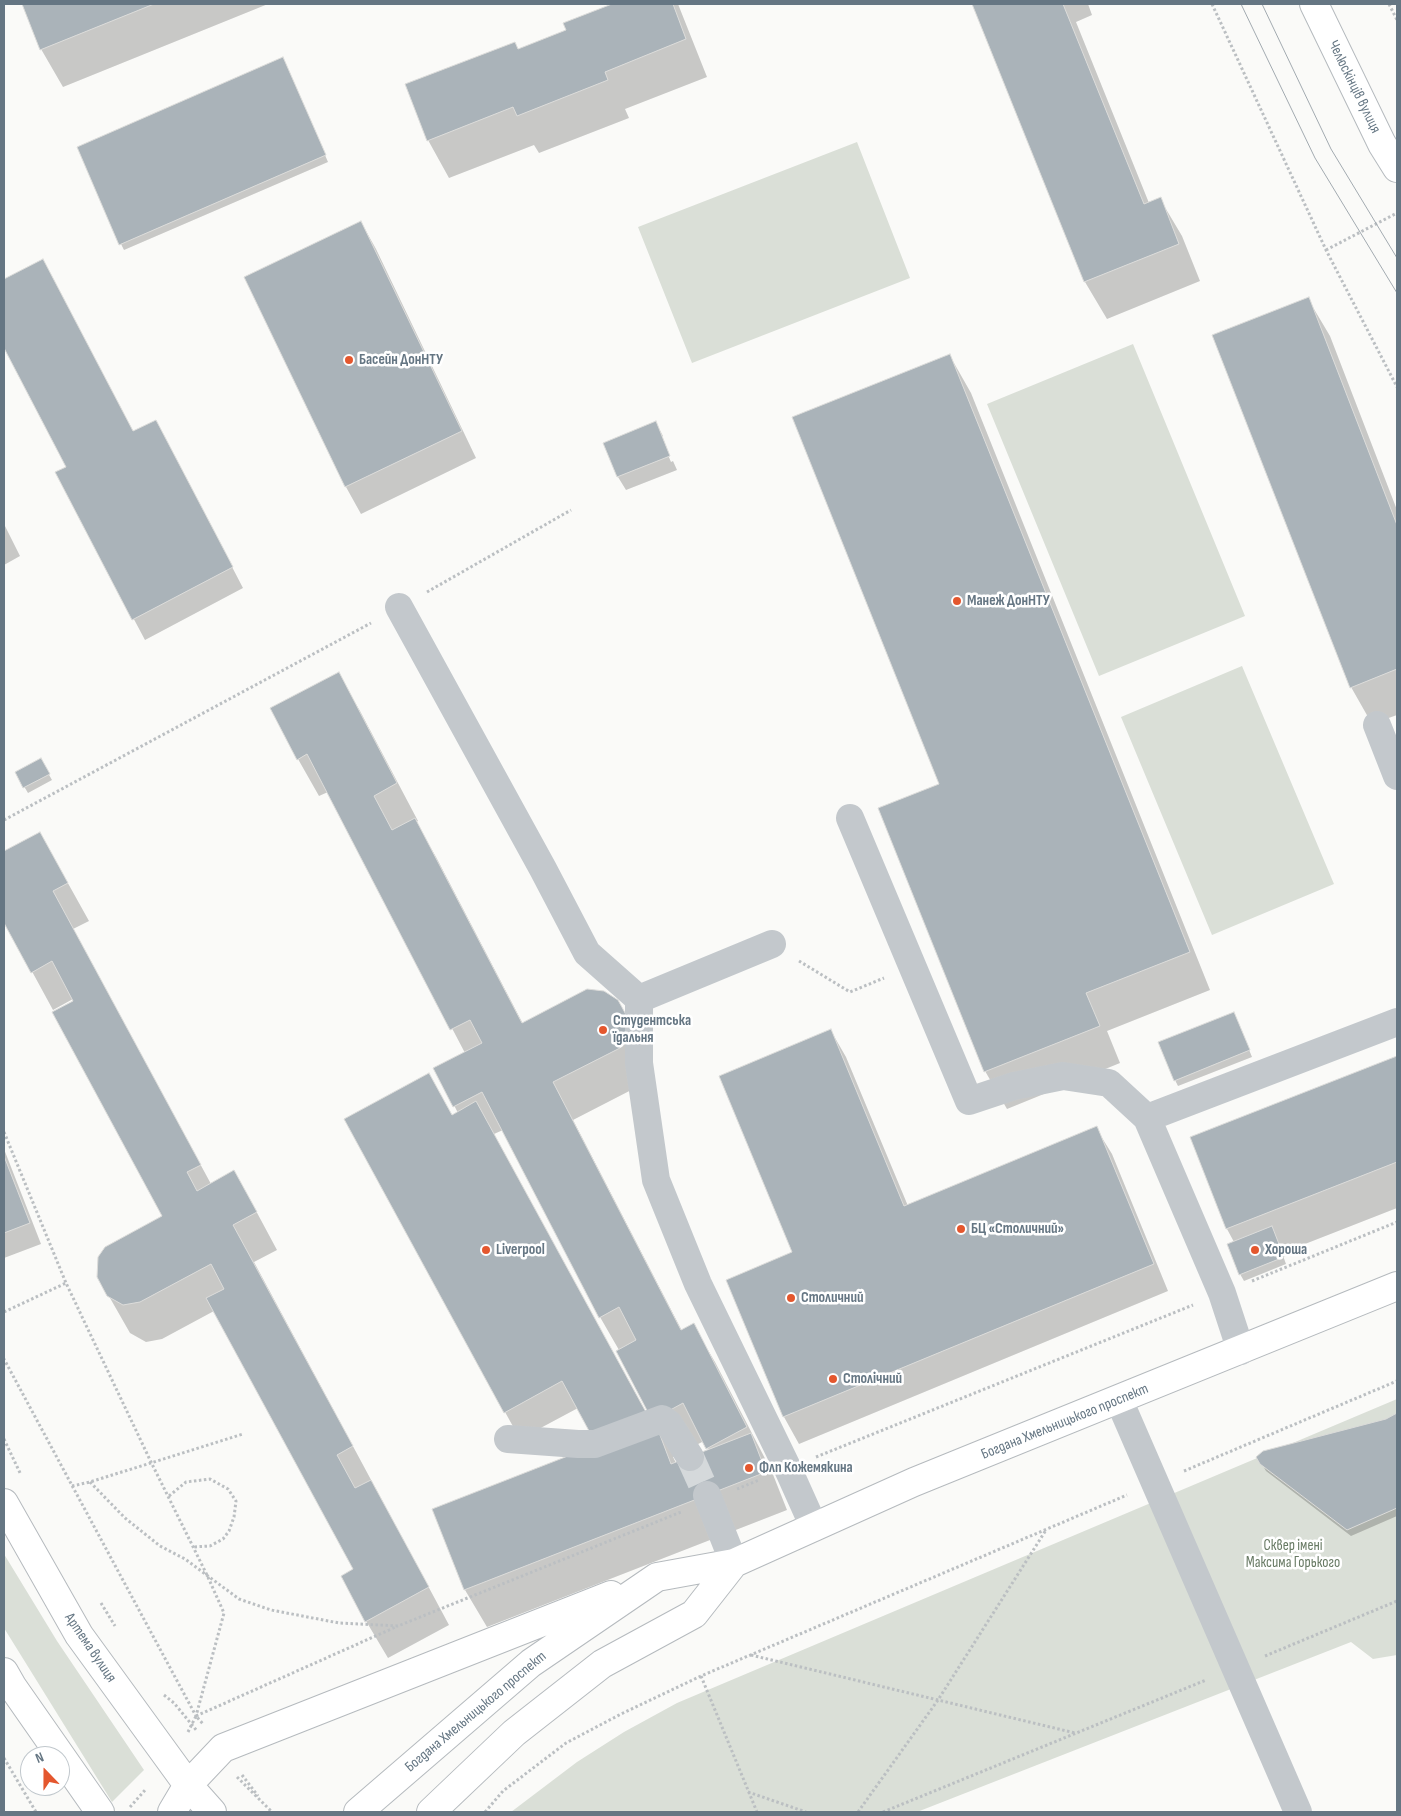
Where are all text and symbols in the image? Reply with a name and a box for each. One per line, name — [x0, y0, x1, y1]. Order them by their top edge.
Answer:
street label: Челюскінців вулиця — [1324, 38, 1384, 136]
place label: Басейн ДонНТУ — [359, 351, 443, 369]
marker: Басейн ДонНТУ — [343, 354, 355, 366]
place label: Манеж ДонНТУ — [967, 592, 1050, 610]
marker: Манеж ДонНТУ — [951, 595, 963, 607]
place label: Студентська їдальня — [613, 1012, 691, 1047]
marker: Студентська їдальня — [597, 1024, 609, 1036]
place label: БЦ «Столичний» — [971, 1220, 1064, 1238]
marker: БЦ «Столичний» — [955, 1223, 967, 1235]
place label: Liverpool — [496, 1241, 545, 1259]
place label: Хороша — [1265, 1241, 1307, 1259]
marker: Liverpool — [480, 1244, 492, 1256]
marker: Хороша — [1249, 1244, 1261, 1256]
place label: Столичний — [801, 1289, 864, 1307]
marker: Столичний — [785, 1292, 797, 1304]
place label: Столічний — [843, 1370, 902, 1388]
marker: Столічний — [827, 1373, 839, 1385]
street label: Богдана Хмельницького проспект — [979, 1380, 1151, 1464]
place label: Флп Кожемякина — [759, 1459, 853, 1477]
marker: Флп Кожемякина — [743, 1462, 755, 1474]
park label: Сквер імені Максима Горького — [1246, 1537, 1340, 1572]
street label: Артема вулиця — [60, 1610, 120, 1686]
street label: Богдана Хмельницького проспект — [402, 1648, 550, 1776]
north arrow — [20, 1746, 70, 1796]
text: N — [33, 1748, 46, 1767]

